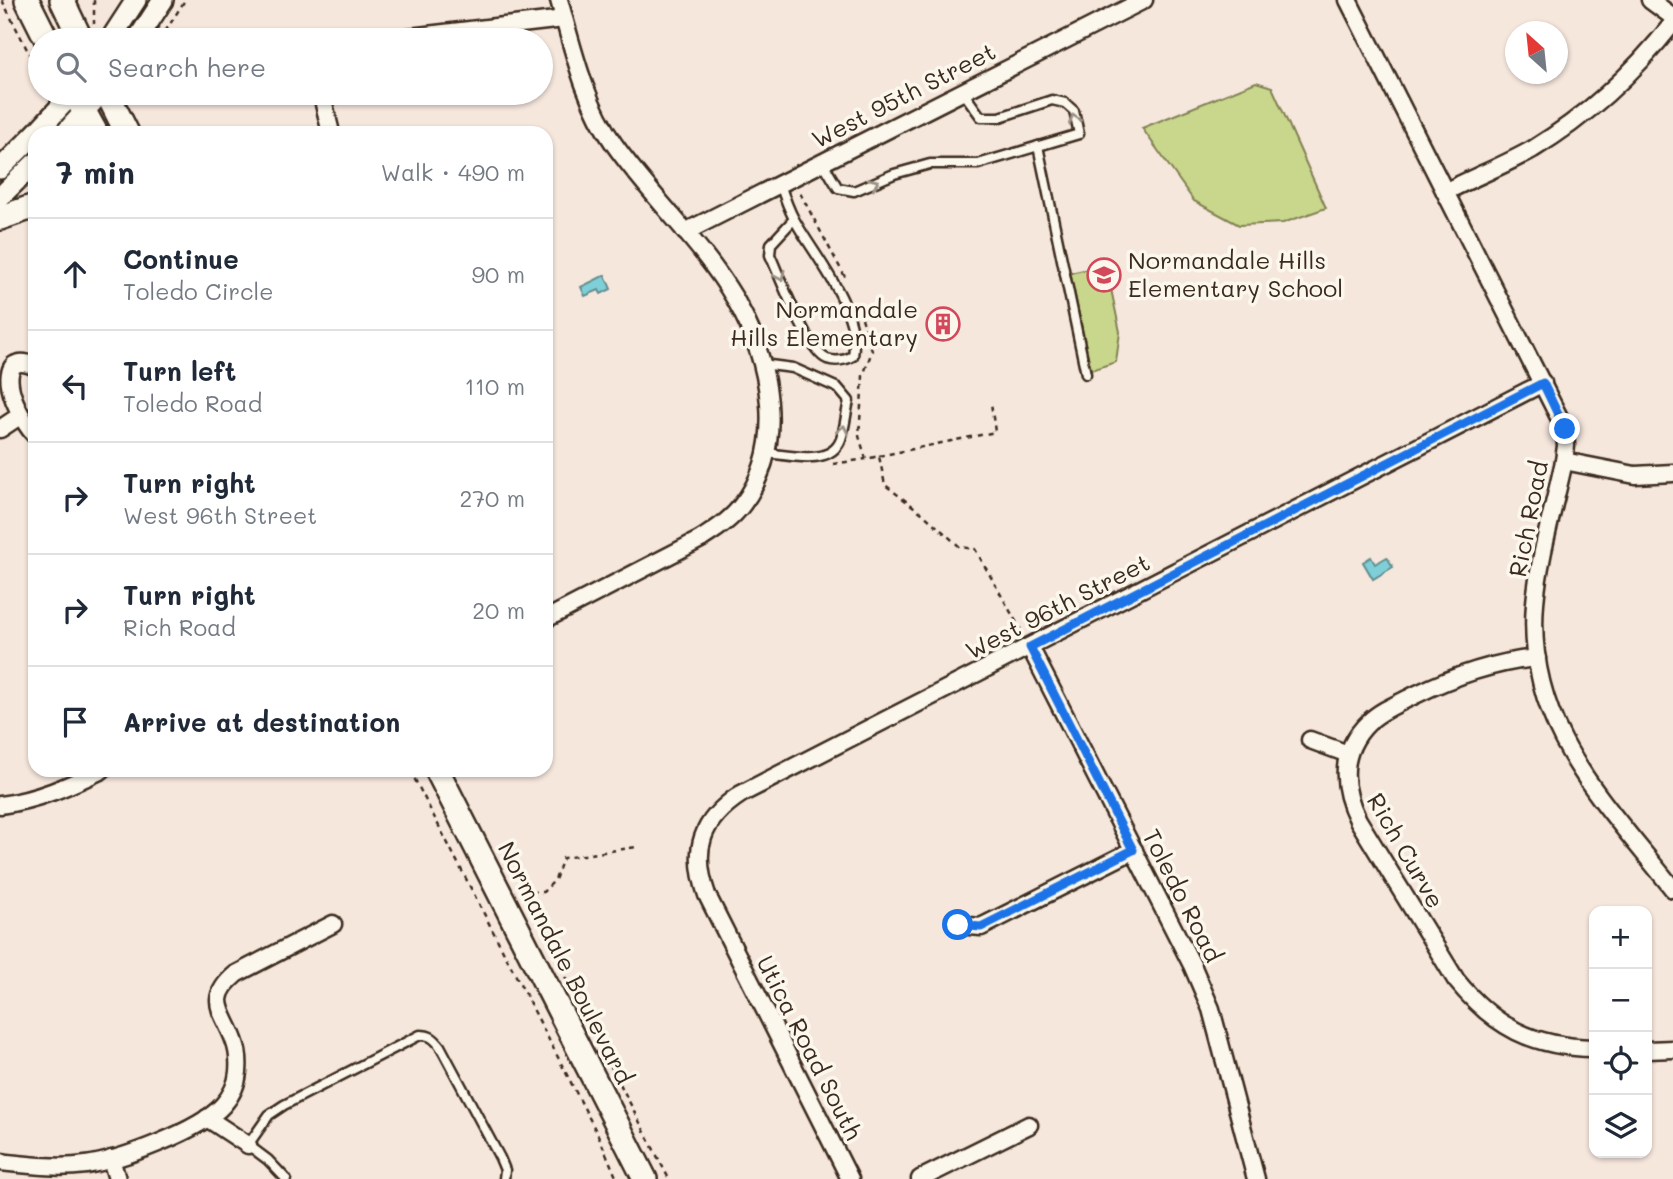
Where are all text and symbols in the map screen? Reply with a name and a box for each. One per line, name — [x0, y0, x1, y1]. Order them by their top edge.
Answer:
north arrow — [1505, 21, 1568, 84]
search box — [28, 28, 553, 105]
street label: West 95th Street — [806, 35, 1000, 154]
icon: search — [52, 48, 90, 86]
text: Search here — [108, 50, 266, 84]
one-way arrow — [1068, 114, 1083, 126]
text: 7 min — [56, 152, 135, 192]
text: Walk · 490 m — [381, 157, 525, 187]
one-way arrow — [867, 177, 880, 191]
text: Continue — [123, 242, 239, 276]
place label: Normandale Hills Elementary School — [1128, 244, 1343, 303]
icon: ahead — [56, 255, 94, 293]
school or university icon: Normandale Hills Elementary School — [1085, 256, 1123, 294]
text: 90 m — [472, 259, 525, 289]
one-way arrow — [771, 269, 785, 281]
text: Toledo Circle — [123, 276, 274, 306]
place label: Normandale Hills Elementary — [730, 293, 918, 352]
building icon: Normandale Hills Elementary — [924, 305, 962, 343]
text: Turn left — [123, 354, 236, 388]
icon: left — [56, 367, 94, 405]
text: 110 m — [465, 371, 525, 401]
text: Toledo Road — [123, 388, 262, 418]
route end — [1549, 413, 1580, 444]
one-way arrow — [834, 424, 849, 436]
street label: Rich Road — [1501, 458, 1554, 580]
text: Turn right — [123, 466, 256, 500]
icon: right — [56, 479, 94, 517]
text: 270 m — [460, 483, 525, 513]
text: West 96th Street — [123, 500, 317, 530]
street label: West 96th Street — [960, 546, 1155, 665]
text: Turn right — [123, 578, 256, 612]
icon: right — [56, 591, 94, 629]
text: 20 m — [472, 595, 525, 625]
text: Rich Road — [123, 612, 236, 642]
icon: arrive — [56, 703, 94, 741]
text: Arrive at destination — [123, 705, 400, 739]
street label: Rich Curve — [1361, 787, 1452, 913]
street label: Toledo Road — [1137, 824, 1230, 967]
street label: Normandale Boulevard — [492, 836, 641, 1089]
map controls — [1589, 906, 1652, 1158]
button: + — [1589, 906, 1652, 969]
route start — [942, 909, 973, 940]
street label: Utica Road South — [750, 950, 870, 1145]
button: − — [1589, 969, 1652, 1032]
button: locate — [1589, 1032, 1652, 1095]
button: layers — [1589, 1095, 1652, 1158]

